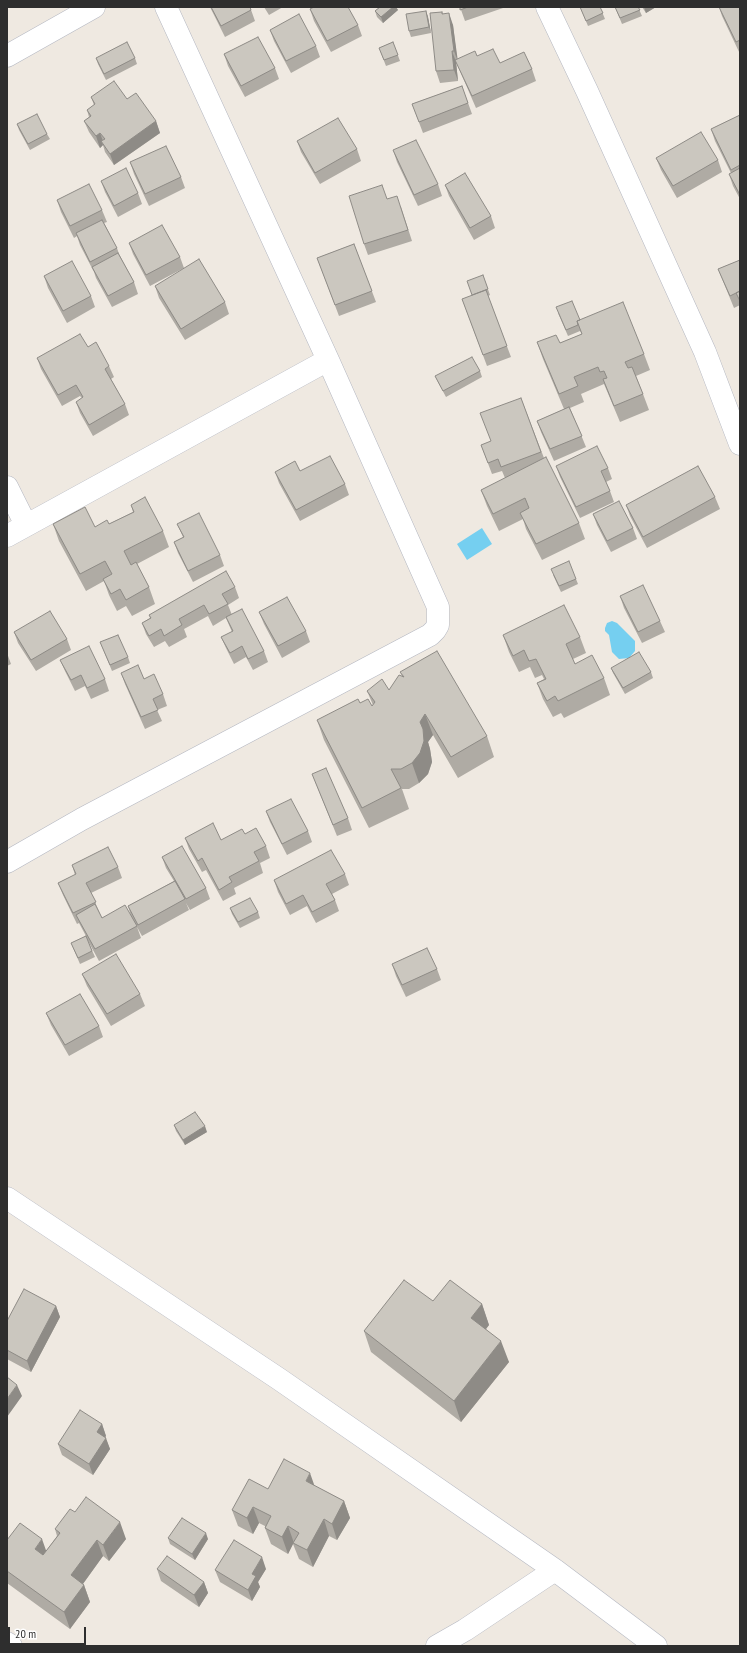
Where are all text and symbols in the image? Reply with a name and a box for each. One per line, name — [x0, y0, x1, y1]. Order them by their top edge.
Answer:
scale bar — [10, 1619, 88, 1645]
text: 20 m — [15, 1626, 36, 1641]

